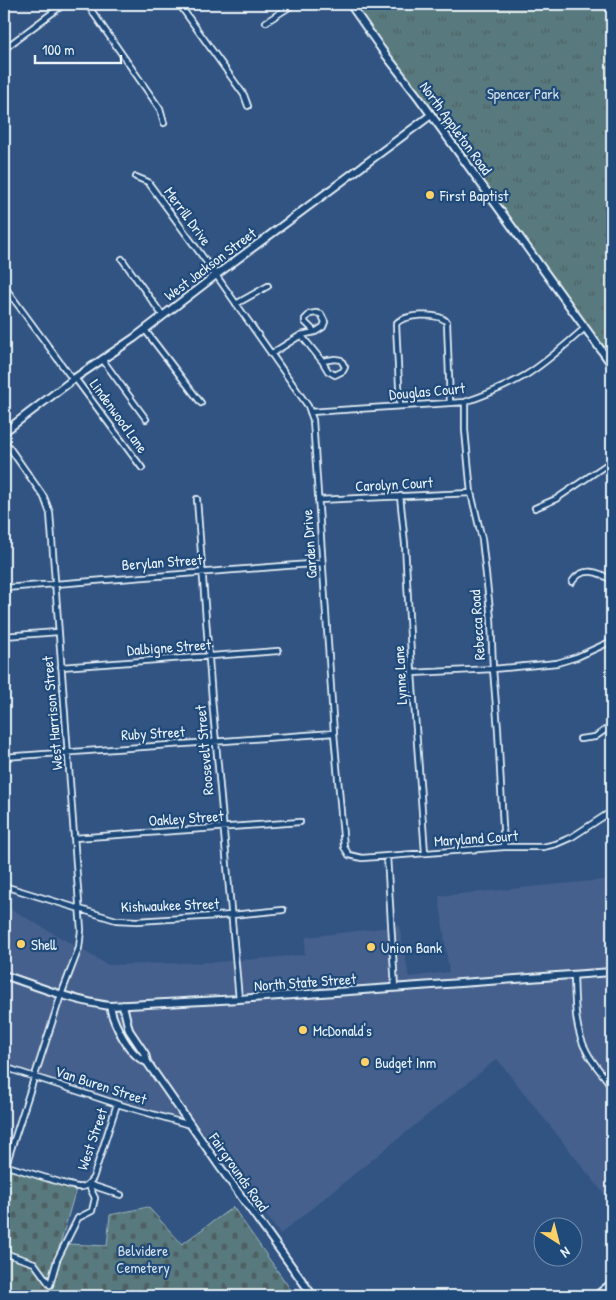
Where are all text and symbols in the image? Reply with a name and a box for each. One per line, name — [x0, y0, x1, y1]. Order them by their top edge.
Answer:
scale bar — [35, 32, 121, 64]
text: 100 m — [42, 39, 75, 60]
street label: North Appleton Road — [415, 77, 497, 179]
park label: Spencer Park — [487, 83, 559, 104]
street label: Merrill Drive — [160, 182, 216, 250]
place label: First Baptist — [439, 185, 509, 206]
marker: First Baptist — [424, 189, 436, 201]
street label: West Jackson Street — [160, 222, 261, 305]
street label: Lindenwood Lane — [85, 375, 153, 457]
street label: Douglas Court — [388, 377, 467, 405]
street label: Carolyn Court — [355, 471, 434, 497]
street label: Garden Drive — [296, 509, 322, 579]
street label: Berylan Street — [121, 549, 204, 575]
street label: Rebecca Road — [464, 589, 490, 661]
street label: Dalbigne Street — [126, 634, 213, 660]
street label: Lynne Lane — [388, 645, 412, 705]
street label: West Harrison Street — [36, 654, 67, 771]
street label: Roosevelt Street — [190, 703, 218, 796]
street label: Ruby Street — [121, 721, 186, 745]
street label: Oakley Street — [148, 805, 225, 831]
street label: Maryland Court — [433, 825, 520, 851]
street label: Kishwaukee Street — [120, 893, 220, 917]
place label: Shell — [31, 934, 57, 955]
place label: Union Bank — [381, 937, 442, 958]
marker: Shell — [15, 938, 27, 950]
marker: Union Bank — [365, 941, 377, 953]
street label: North State Street — [253, 968, 358, 996]
place label: McDonald's — [313, 1020, 372, 1041]
marker: McDonald's — [297, 1024, 309, 1036]
place label: Budget Inm — [375, 1052, 436, 1073]
marker: Budget Inm — [359, 1056, 371, 1068]
street label: Van Buren Street — [53, 1060, 150, 1110]
street label: West Street — [72, 1104, 113, 1173]
street label: Fairgrounds Road — [204, 1128, 274, 1216]
north arrow — [534, 1218, 584, 1268]
park label: Belvidere Cemetery — [116, 1240, 170, 1278]
text: N — [557, 1243, 575, 1263]

